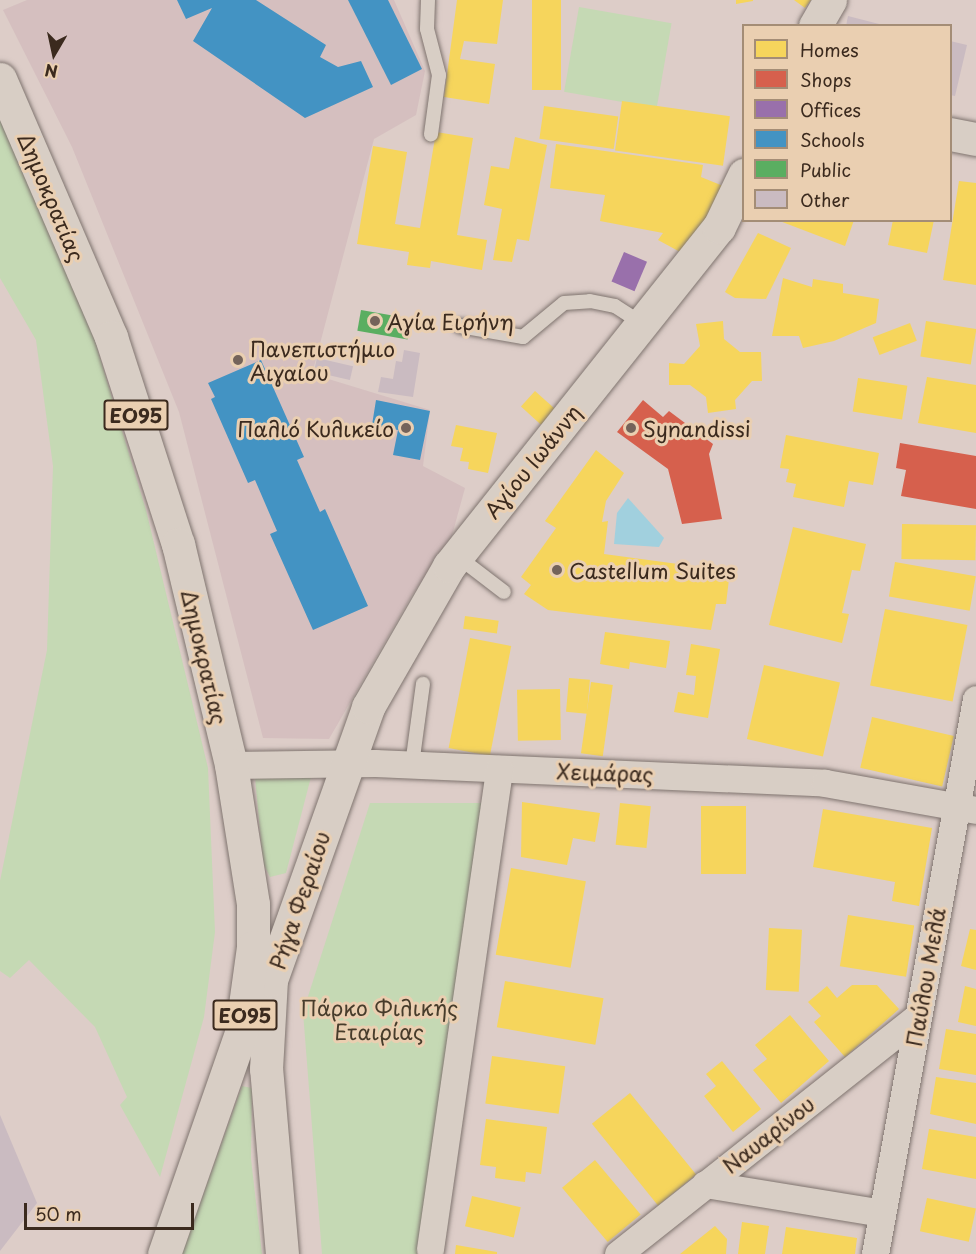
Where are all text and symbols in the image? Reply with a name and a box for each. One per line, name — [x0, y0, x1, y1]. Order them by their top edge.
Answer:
north arrow — [24, 24, 84, 84]
legend — [742, 24, 952, 222]
text: Homes — [800, 36, 858, 63]
text: N — [43, 59, 59, 85]
text: Shops — [800, 66, 851, 93]
text: Offices — [800, 96, 861, 123]
text: Schools — [800, 126, 865, 153]
street label: Δημοκρατίας — [14, 129, 90, 265]
text: Public — [800, 156, 851, 183]
text: Other — [800, 186, 849, 213]
place label: Αγία Ειρήνη — [387, 308, 514, 334]
marker: Αγία Ειρήνη — [368, 314, 382, 328]
place label: Πανεπιστήμιο Αιγαίου — [250, 335, 395, 385]
marker: Πανεπιστήμιο Αιγαίου — [231, 353, 245, 367]
road number: ΕΟ95 — [103, 398, 169, 432]
street label: Αγίου Ιωάννη — [479, 399, 585, 523]
place label: Παλιό Κυλικείο — [237, 415, 394, 441]
place label: Synandissi — [643, 415, 751, 441]
marker: Παλιό Κυλικείο — [399, 421, 413, 435]
marker: Synandissi — [624, 421, 638, 435]
place label: Castellum Suites — [569, 557, 736, 583]
marker: Castellum Suites — [550, 563, 564, 577]
street label: Δημοκρατίας — [177, 587, 233, 727]
street label: Χειμάρας — [556, 758, 654, 786]
street label: Ρήγα Φεραίου — [264, 828, 334, 972]
street label: Παύλου Μελά — [900, 906, 950, 1048]
park label: Πάρκο Φιλικής Εταιρίας — [300, 994, 458, 1044]
road number: ΕΟ95 — [212, 998, 278, 1032]
street label: Ναυαρίνου — [717, 1090, 819, 1178]
scale bar — [27, 1191, 196, 1229]
text: 50 m — [35, 1200, 82, 1227]

